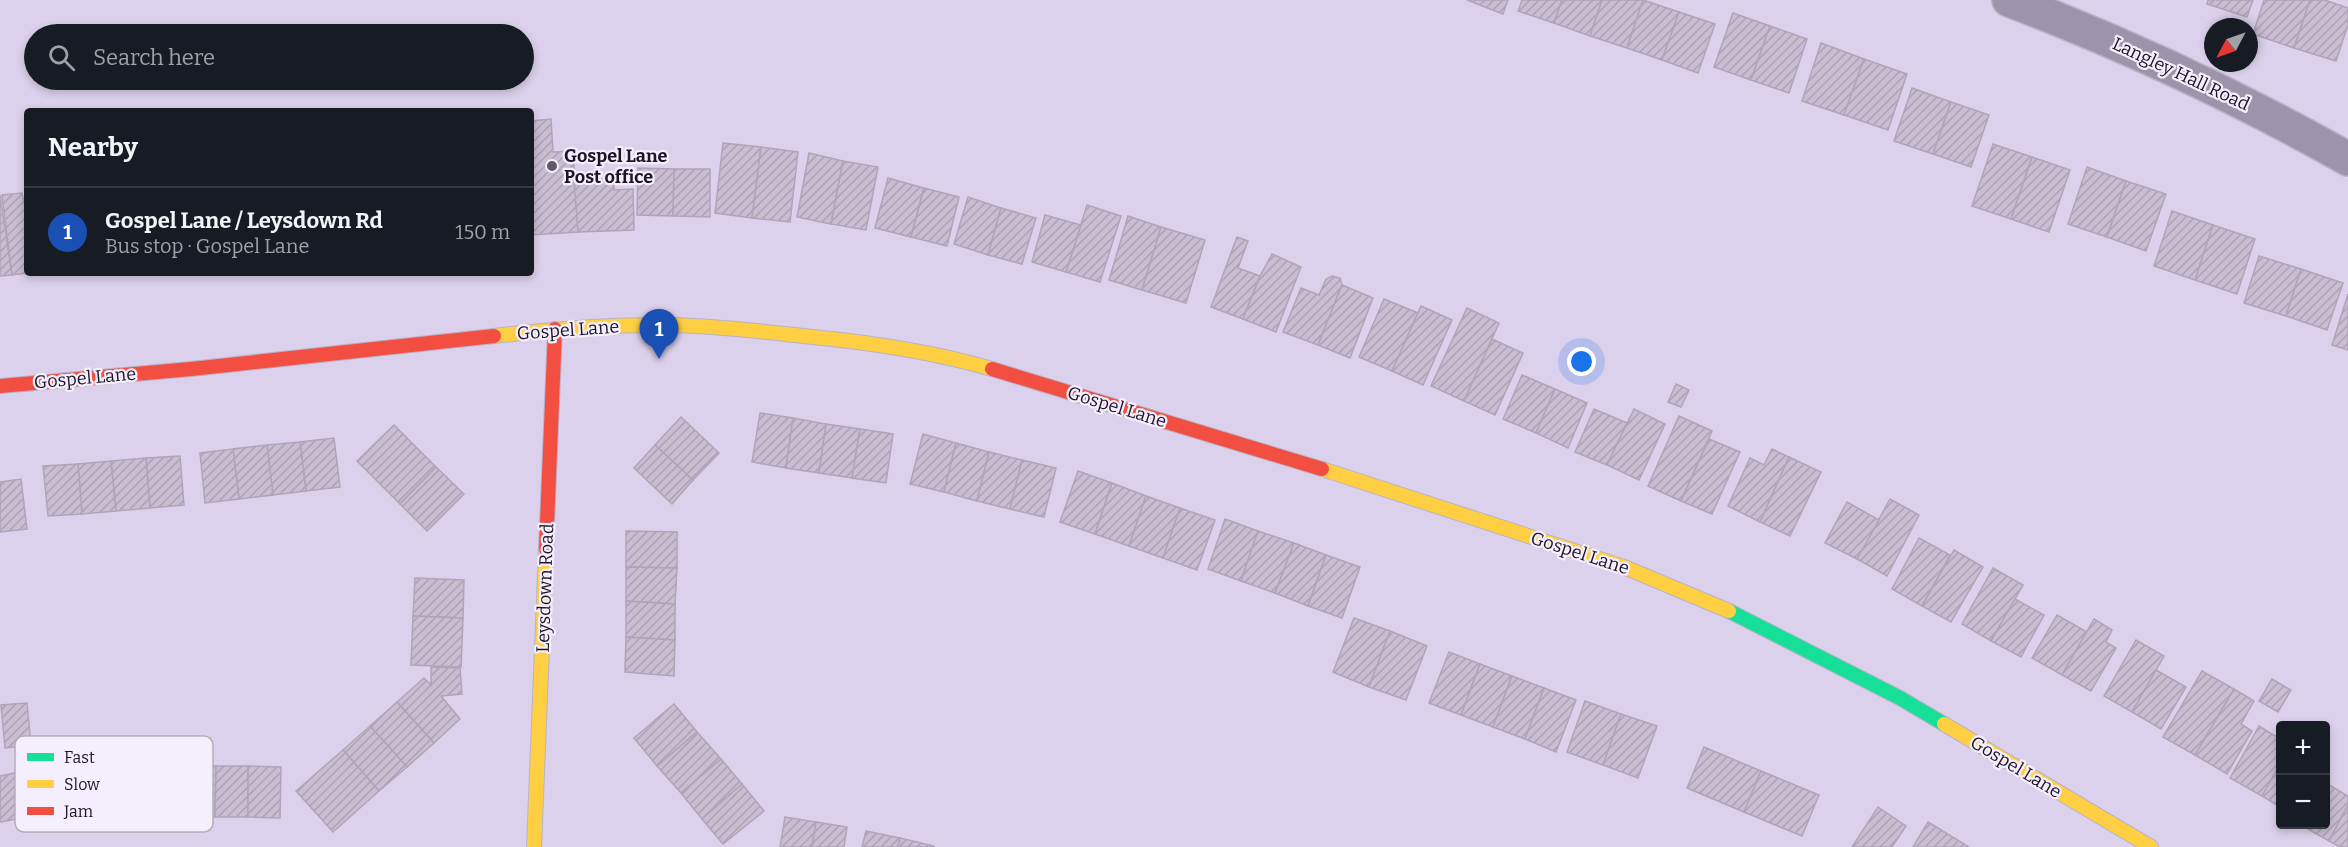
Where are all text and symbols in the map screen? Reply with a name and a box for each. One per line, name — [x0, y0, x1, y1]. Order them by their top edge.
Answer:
north arrow — [2204, 18, 2258, 72]
search box — [24, 24, 534, 90]
street label: Langley Hall Road — [2109, 33, 2253, 116]
icon: search — [45, 41, 78, 74]
text: Search here — [93, 44, 215, 71]
text: Nearby — [48, 132, 138, 163]
place label: Gospel Lane Post office — [564, 145, 667, 188]
marker: Gospel Lane Post office — [545, 159, 559, 173]
text: Gospel Lane / Leysdown Rd — [105, 207, 383, 234]
text: 1 — [63, 220, 72, 244]
text: 150 m — [455, 220, 510, 244]
text: Bus stop · Gospel Lane — [105, 234, 309, 258]
pin: 1 — [640, 310, 678, 359]
street label: Gospel Lane — [516, 315, 620, 345]
your location — [1567, 347, 1596, 376]
street label: Gospel Lane — [33, 363, 137, 393]
street label: Gospel Lane — [1065, 382, 1169, 432]
street label: Leysdown Road — [532, 523, 558, 653]
street label: Gospel Lane — [1528, 527, 1632, 579]
map controls — [2276, 721, 2330, 829]
button: + — [2276, 721, 2330, 775]
street label: Gospel Lane — [1966, 731, 2066, 803]
legend — [15, 736, 213, 832]
text: Fast — [64, 748, 95, 767]
text: Slow — [64, 775, 100, 794]
button: − — [2276, 775, 2330, 829]
text: Jam — [63, 802, 93, 821]

